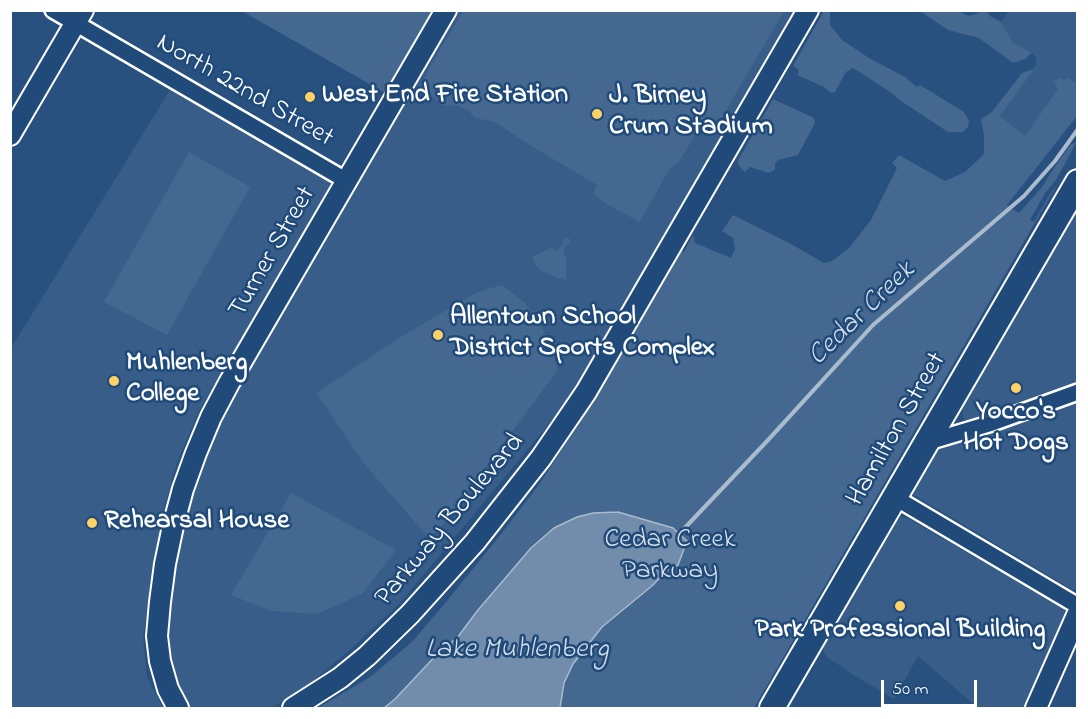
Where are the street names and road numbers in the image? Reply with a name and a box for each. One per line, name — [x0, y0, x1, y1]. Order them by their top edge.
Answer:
street label: North 22nd Street — [150, 28, 338, 156]
street label: Turner Street — [223, 182, 325, 324]
street label: Hamilton Street — [841, 347, 955, 513]
street label: Parkway Boulevard — [369, 428, 533, 614]

